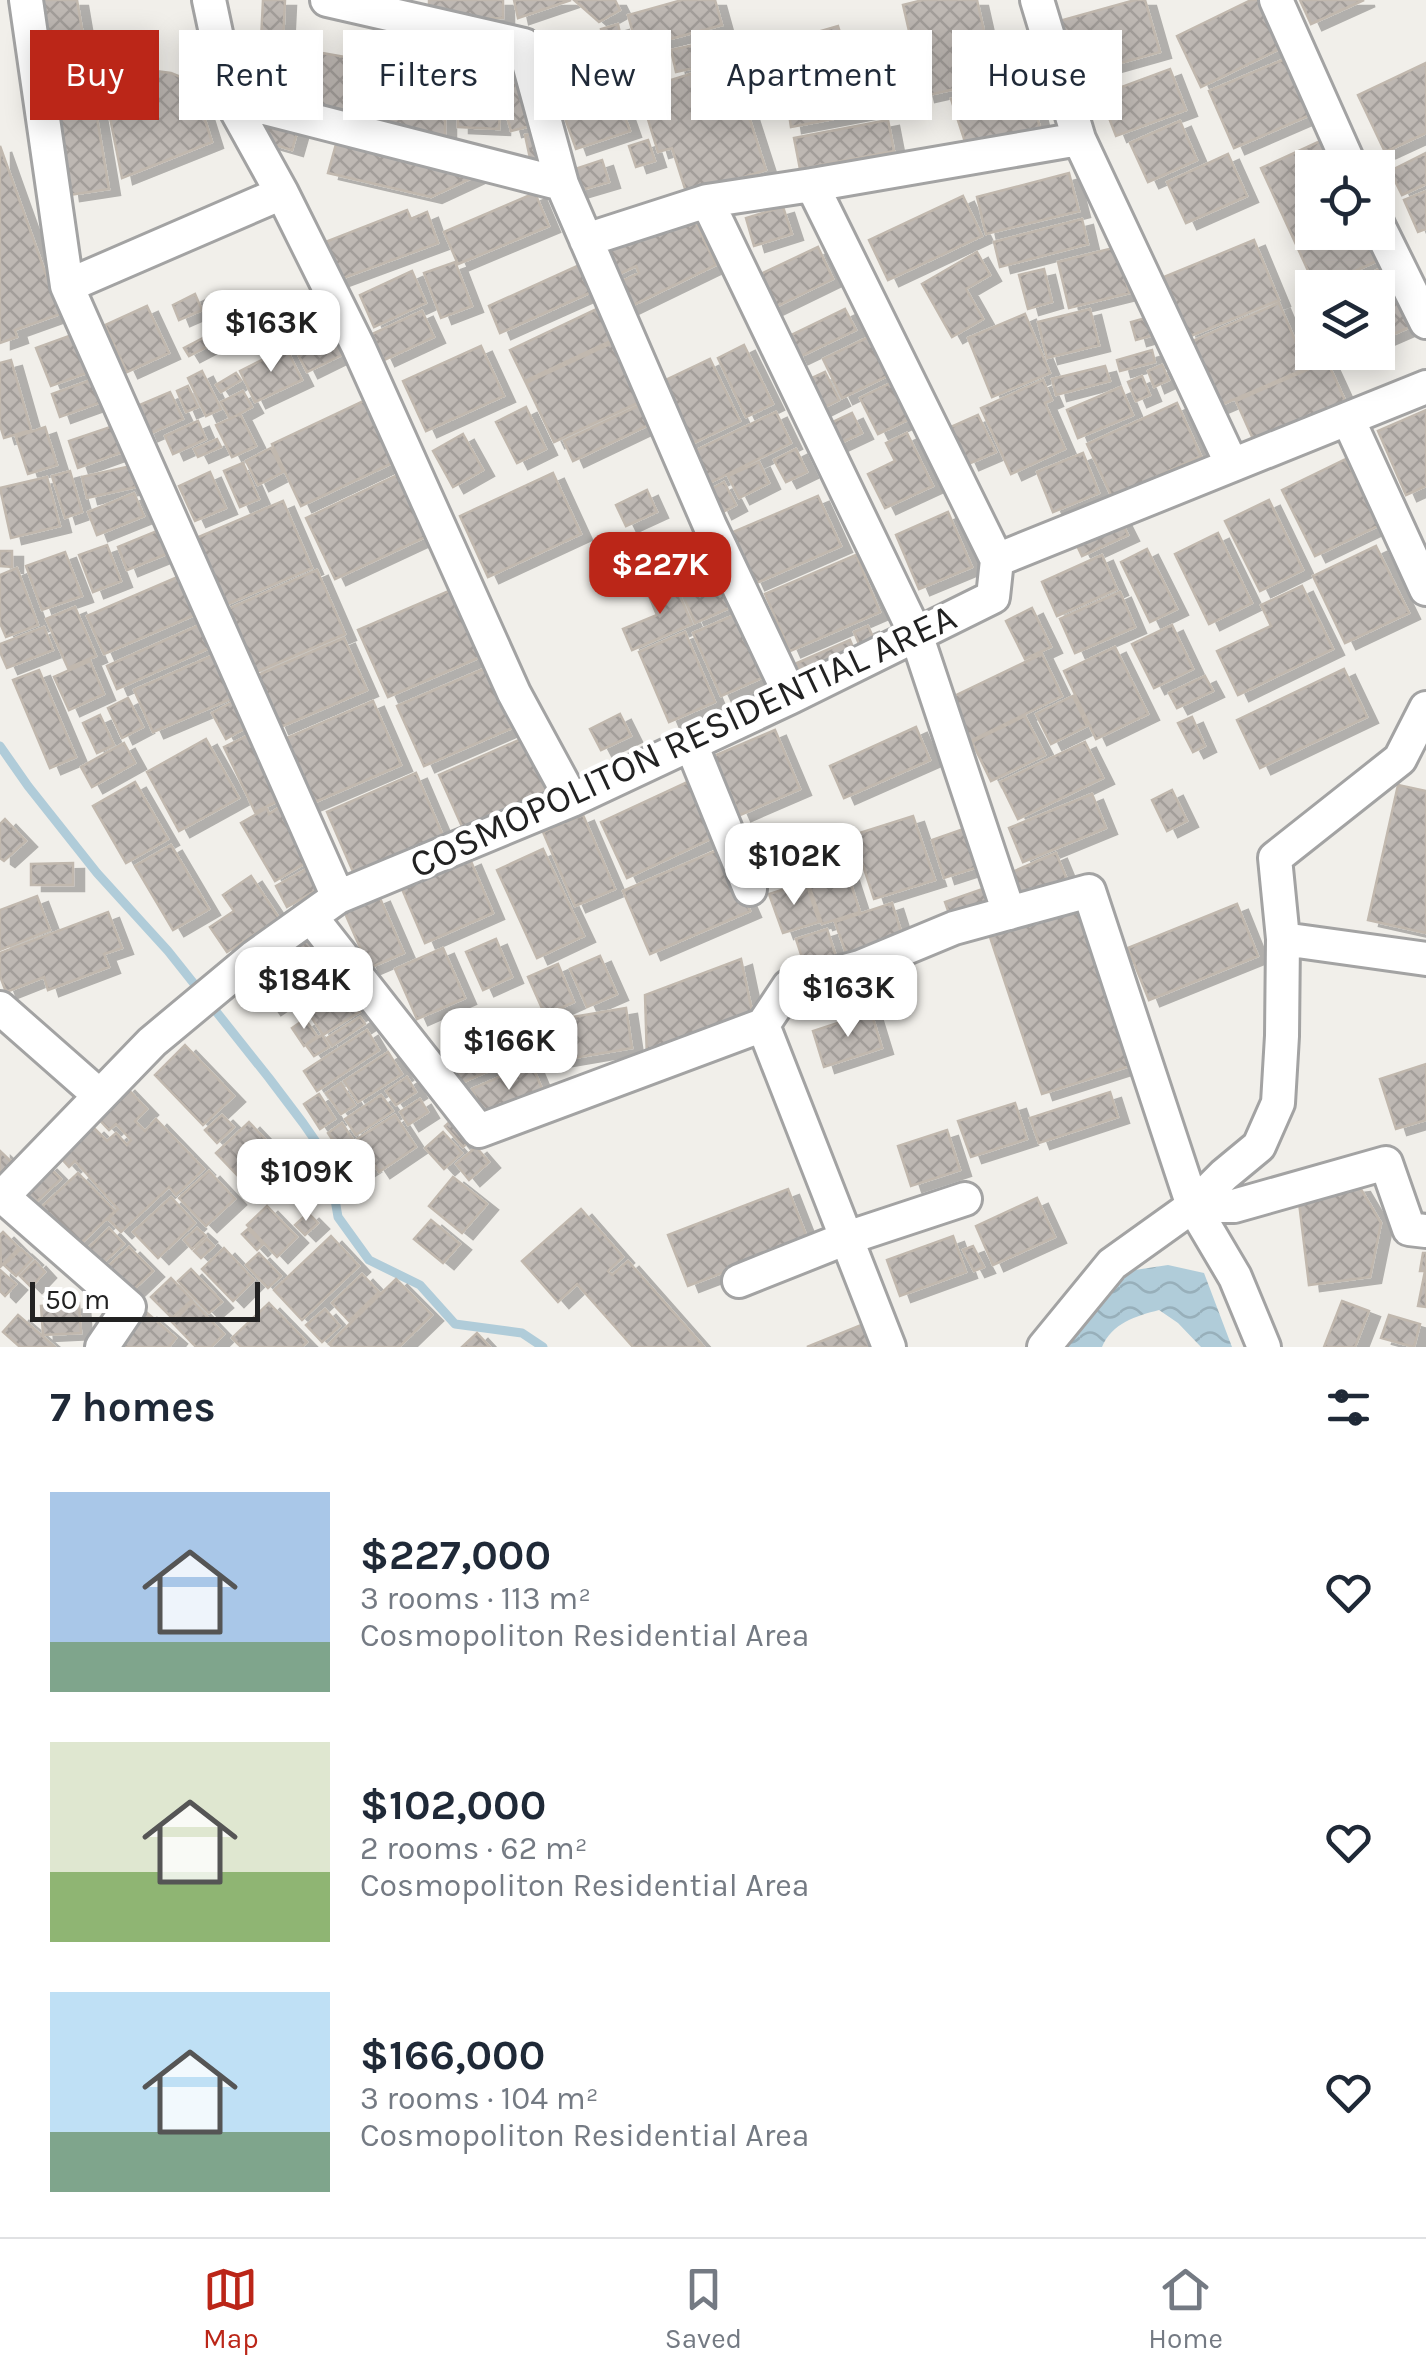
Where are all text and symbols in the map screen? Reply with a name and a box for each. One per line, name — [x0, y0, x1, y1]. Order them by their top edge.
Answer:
chip: Buy — [30, 30, 159, 120]
chip: Rent — [179, 30, 323, 120]
chip: Filters — [343, 30, 514, 120]
chip: New — [534, 30, 671, 120]
chip: Apartment — [691, 30, 932, 120]
chip: House — [952, 30, 1122, 120]
map controls — [1295, 150, 1395, 370]
button: locate — [1295, 150, 1395, 250]
button: layers — [1295, 270, 1395, 370]
pin: $163K — [201, 290, 341, 375]
text: $163K — [224, 304, 318, 341]
pin: $227K — [590, 532, 730, 617]
text: $227K — [611, 546, 709, 583]
street label: COSMOPOLITON RESIDENTIAL AREA — [403, 594, 963, 888]
pin: $102K — [724, 823, 864, 908]
text: $102K — [747, 837, 841, 874]
pin: $184K — [234, 947, 374, 1032]
pin: $163K — [778, 955, 918, 1040]
text: $184K — [257, 961, 351, 998]
text: $163K — [801, 969, 895, 1006]
pin: $166K — [439, 1008, 579, 1093]
text: $166K — [462, 1022, 556, 1059]
pin: $109K — [236, 1139, 376, 1224]
text: $109K — [259, 1153, 353, 1190]
scale bar — [30, 1277, 260, 1322]
text: 50 m — [45, 1283, 110, 1316]
icon: filters — [1321, 1380, 1376, 1435]
text: 7 homes — [50, 1382, 216, 1432]
text: $227,000 — [360, 1530, 551, 1580]
icon: home — [130, 1532, 250, 1652]
icon: heart — [1321, 1565, 1376, 1620]
text: 3 rooms · 113 m² — [360, 1580, 591, 1617]
text: Cosmopoliton Residential Area — [360, 1617, 809, 1654]
text: $102,000 — [360, 1780, 546, 1830]
icon: home — [130, 1782, 250, 1902]
icon: heart — [1321, 1815, 1376, 1870]
text: 2 rooms · 62 m² — [360, 1830, 588, 1867]
text: Cosmopoliton Residential Area — [360, 1867, 809, 1904]
text: $166,000 — [360, 2030, 545, 2080]
icon: home — [130, 2032, 250, 2152]
icon: heart — [1321, 2065, 1376, 2120]
text: 3 rooms · 104 m² — [360, 2080, 599, 2117]
text: Cosmopoliton Residential Area — [360, 2117, 809, 2154]
tab: Map — [203, 2262, 259, 2355]
tab: Saved — [665, 2262, 742, 2355]
tab: Home — [1148, 2262, 1223, 2355]

